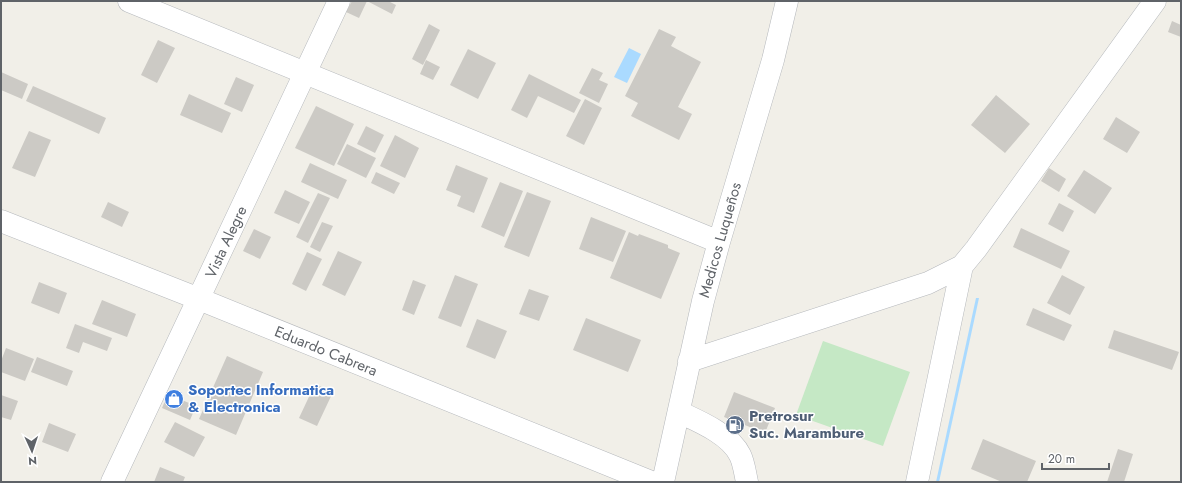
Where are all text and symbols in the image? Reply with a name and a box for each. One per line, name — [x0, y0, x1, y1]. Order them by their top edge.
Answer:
street label: Medicos Luqueños — [693, 180, 747, 300]
street label: Vista Alegre — [200, 202, 252, 282]
street label: Eduardo Cabrera — [271, 320, 381, 382]
place label: Soportec Informatica & Electronica — [188, 379, 334, 418]
shop icon: Soportec Informatica & Electronica — [163, 388, 185, 410]
place label: Pretrosur Suc. Marambure — [749, 405, 865, 444]
fuel station icon: Pretrosur Suc. Marambure — [724, 414, 746, 436]
north arrow — [12, 431, 52, 471]
scale bar — [1042, 445, 1109, 471]
text: 20 m — [1048, 450, 1075, 468]
text: N — [28, 453, 37, 469]

